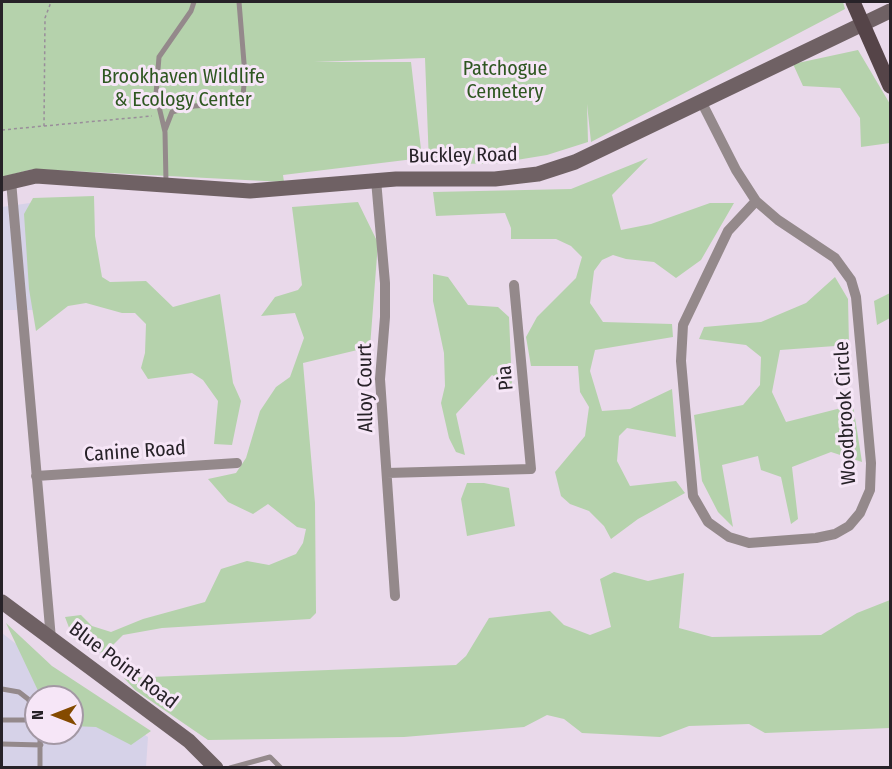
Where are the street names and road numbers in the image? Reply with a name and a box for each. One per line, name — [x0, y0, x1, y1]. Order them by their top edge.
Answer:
street label: Buckley Road — [408, 143, 518, 169]
street label: Woodbrook Circle — [830, 341, 862, 485]
street label: Alloy Court — [353, 343, 379, 433]
street label: Pia — [493, 364, 519, 392]
street label: Canine Road — [83, 436, 187, 468]
street label: Blue Point Road — [64, 617, 182, 715]

